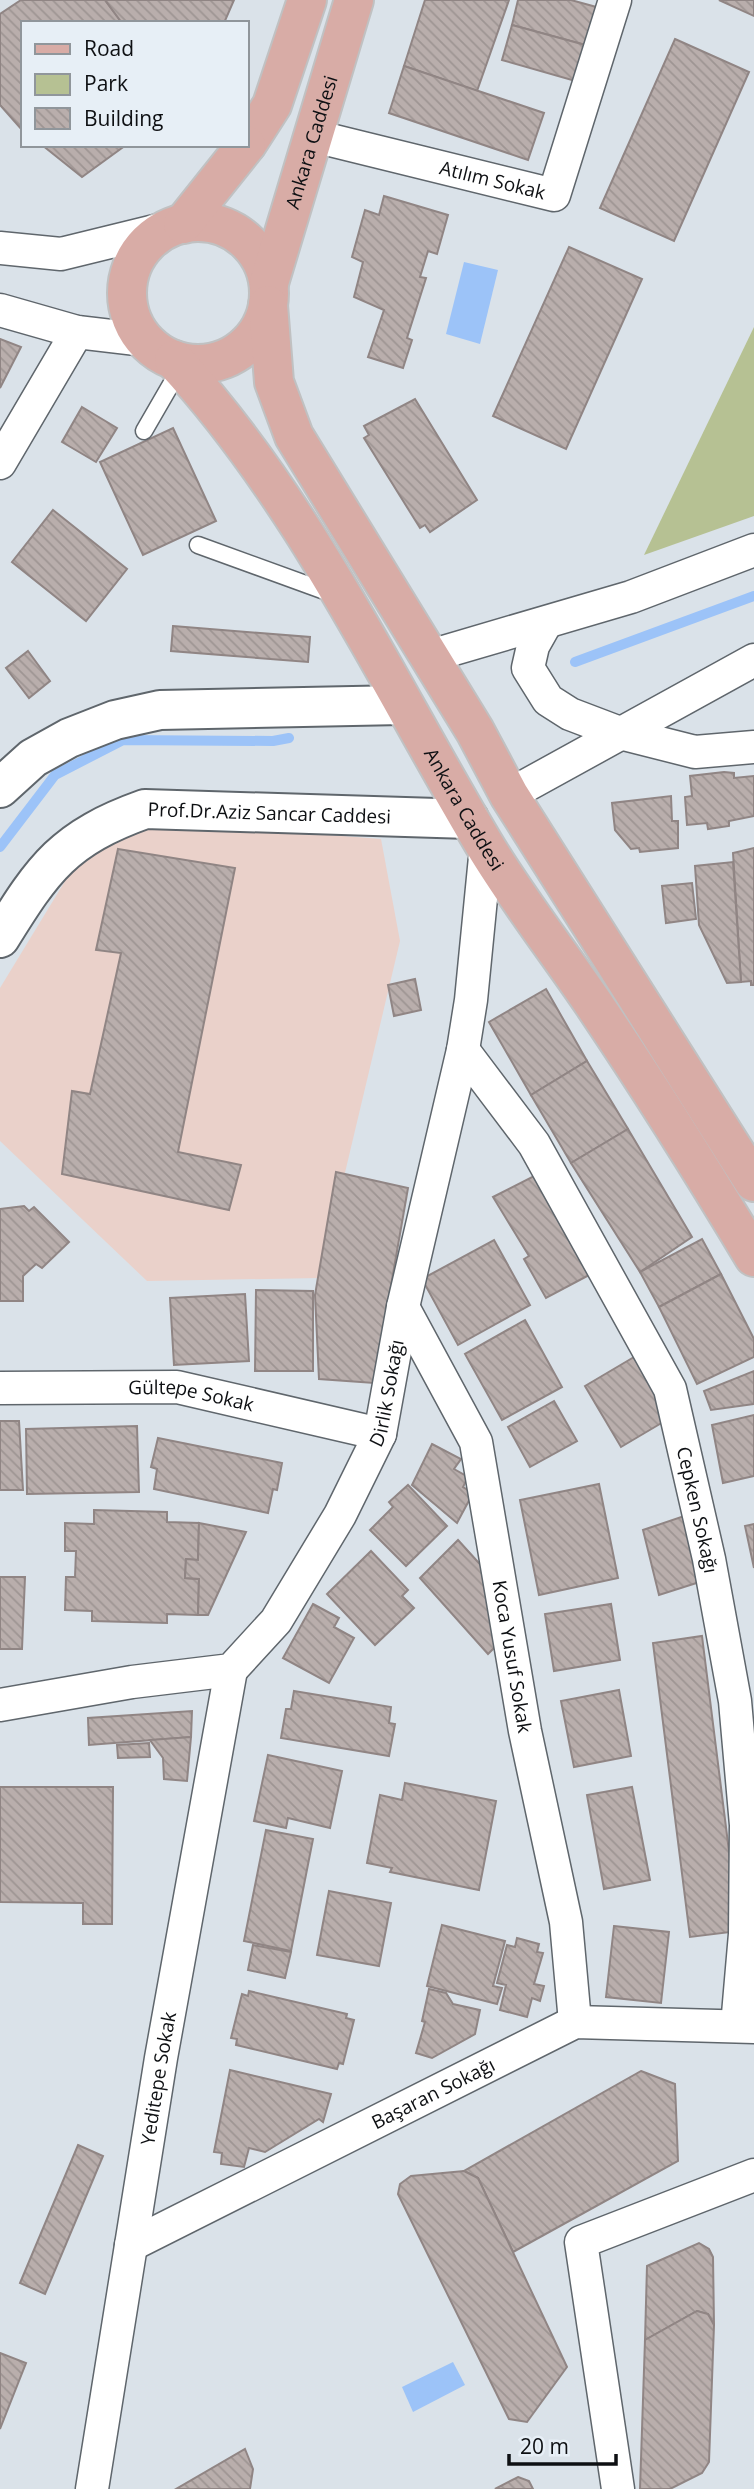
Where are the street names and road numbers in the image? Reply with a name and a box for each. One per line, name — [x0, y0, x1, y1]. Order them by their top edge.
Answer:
street label: Ankara Caddesi — [279, 72, 344, 212]
street label: Atılım Sokak — [437, 154, 548, 205]
street label: Ankara Caddesi — [418, 743, 510, 875]
street label: Prof.Dr.Aziz Sancar Caddesi — [147, 796, 391, 830]
street label: Dirlik Sokağı — [363, 1337, 410, 1451]
street label: Gültepe Sokak — [128, 1374, 257, 1417]
street label: Cepken Sokağı — [671, 1444, 724, 1575]
street label: Koca Yusuf Sokak — [487, 1578, 538, 1735]
street label: Yeditepe Sokak — [134, 2010, 182, 2147]
street label: Başaran Sokağı — [367, 2051, 499, 2135]

